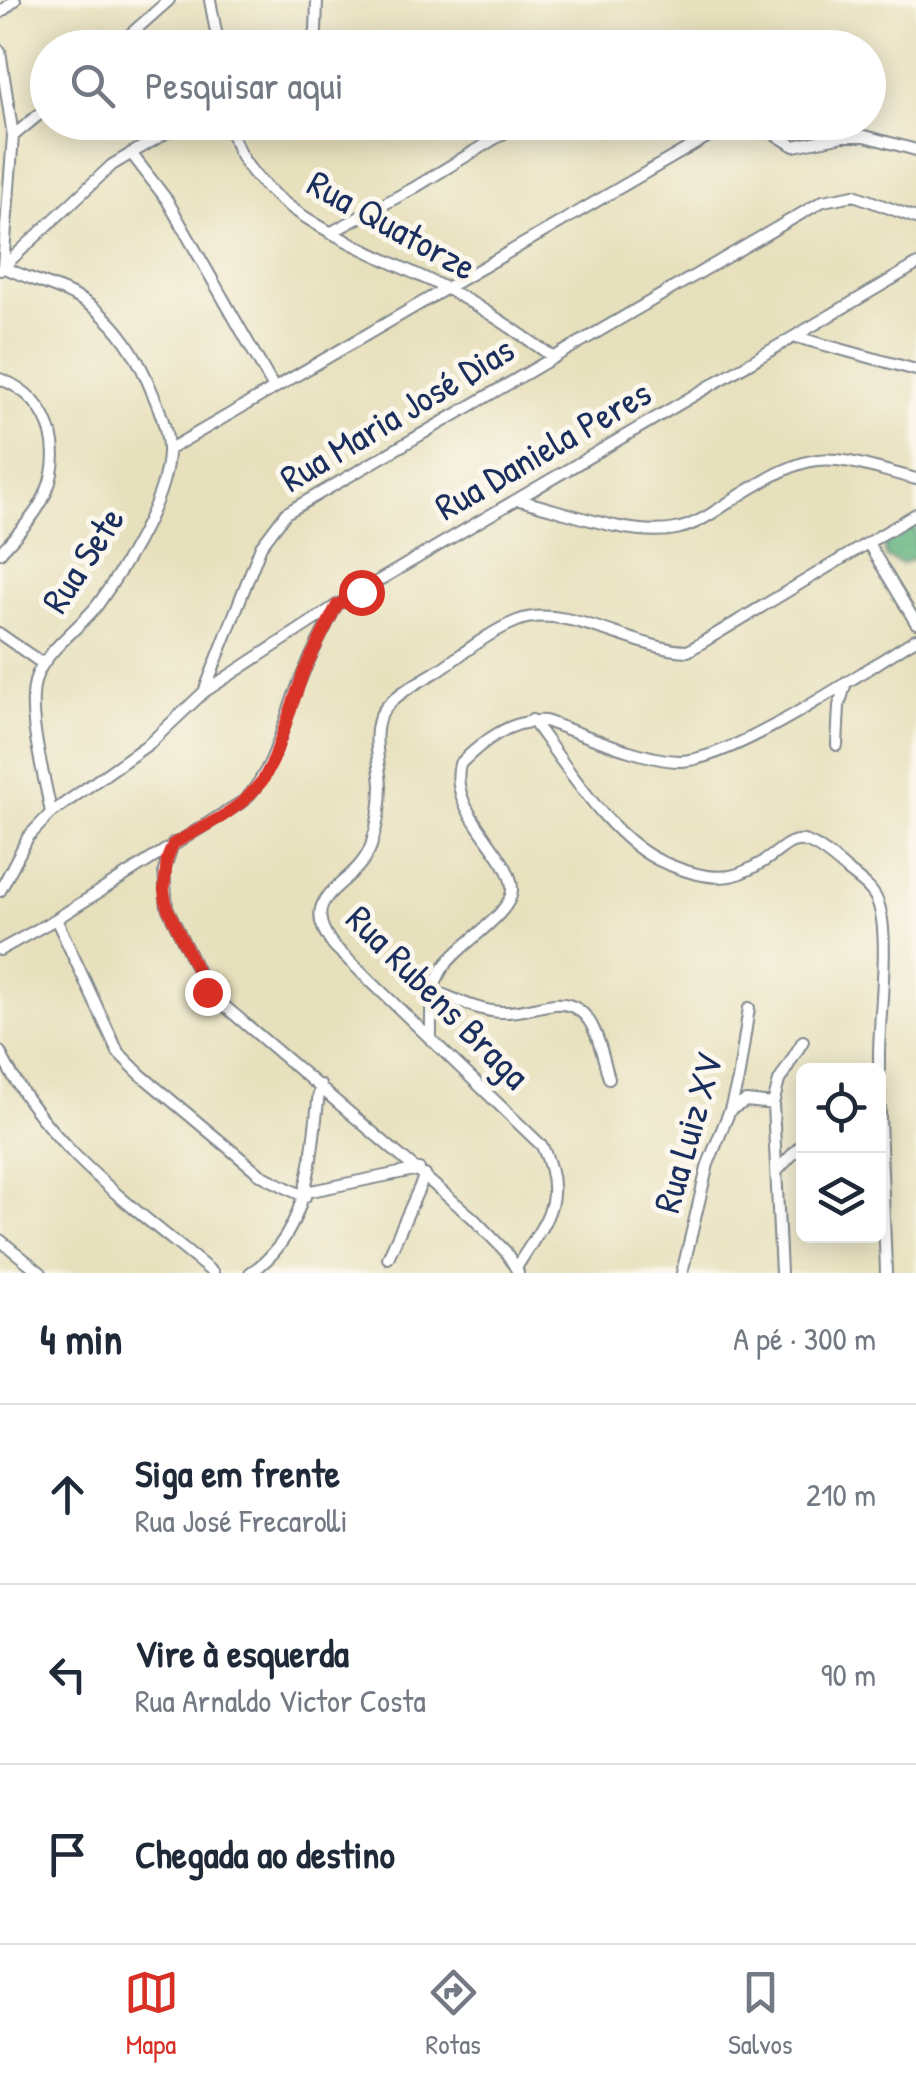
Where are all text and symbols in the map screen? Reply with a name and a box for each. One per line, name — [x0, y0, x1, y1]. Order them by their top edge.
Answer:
search box — [30, 30, 886, 140]
icon: search — [65, 58, 120, 113]
text: Pesquisar aqui — [145, 59, 343, 111]
street label: Rua Quatorze — [299, 156, 486, 292]
street label: Rua Maria José Dias — [270, 323, 523, 504]
street label: Rua Daniela Peres — [425, 366, 660, 532]
street label: Rua Sete — [29, 496, 136, 623]
route start — [339, 570, 385, 616]
street label: Rua Rubens Braga — [335, 893, 542, 1100]
route end — [185, 970, 231, 1016]
street label: Rua Luiz XV — [640, 1047, 735, 1218]
map controls — [796, 1063, 886, 1243]
button: locate — [796, 1063, 886, 1153]
button: layers — [796, 1153, 886, 1243]
text: 4 min — [40, 1310, 122, 1367]
text: A pé · 300 m — [733, 1317, 876, 1360]
text: Siga em frente — [135, 1447, 340, 1499]
icon: ahead — [40, 1467, 95, 1522]
text: 210 m — [806, 1473, 876, 1516]
text: Rua José Frecarolli — [135, 1499, 348, 1542]
text: Vire à esquerda — [135, 1627, 349, 1679]
icon: left — [40, 1647, 95, 1702]
text: 90 m — [821, 1653, 876, 1696]
text: Rua Arnaldo Victor Costa — [135, 1679, 426, 1722]
icon: arrive — [40, 1827, 95, 1882]
text: Chegada ao destino — [135, 1828, 395, 1880]
tab: Mapa — [124, 1965, 179, 2063]
tab: Rotas — [426, 1965, 481, 2063]
tab: Salvos — [728, 1965, 792, 2063]

